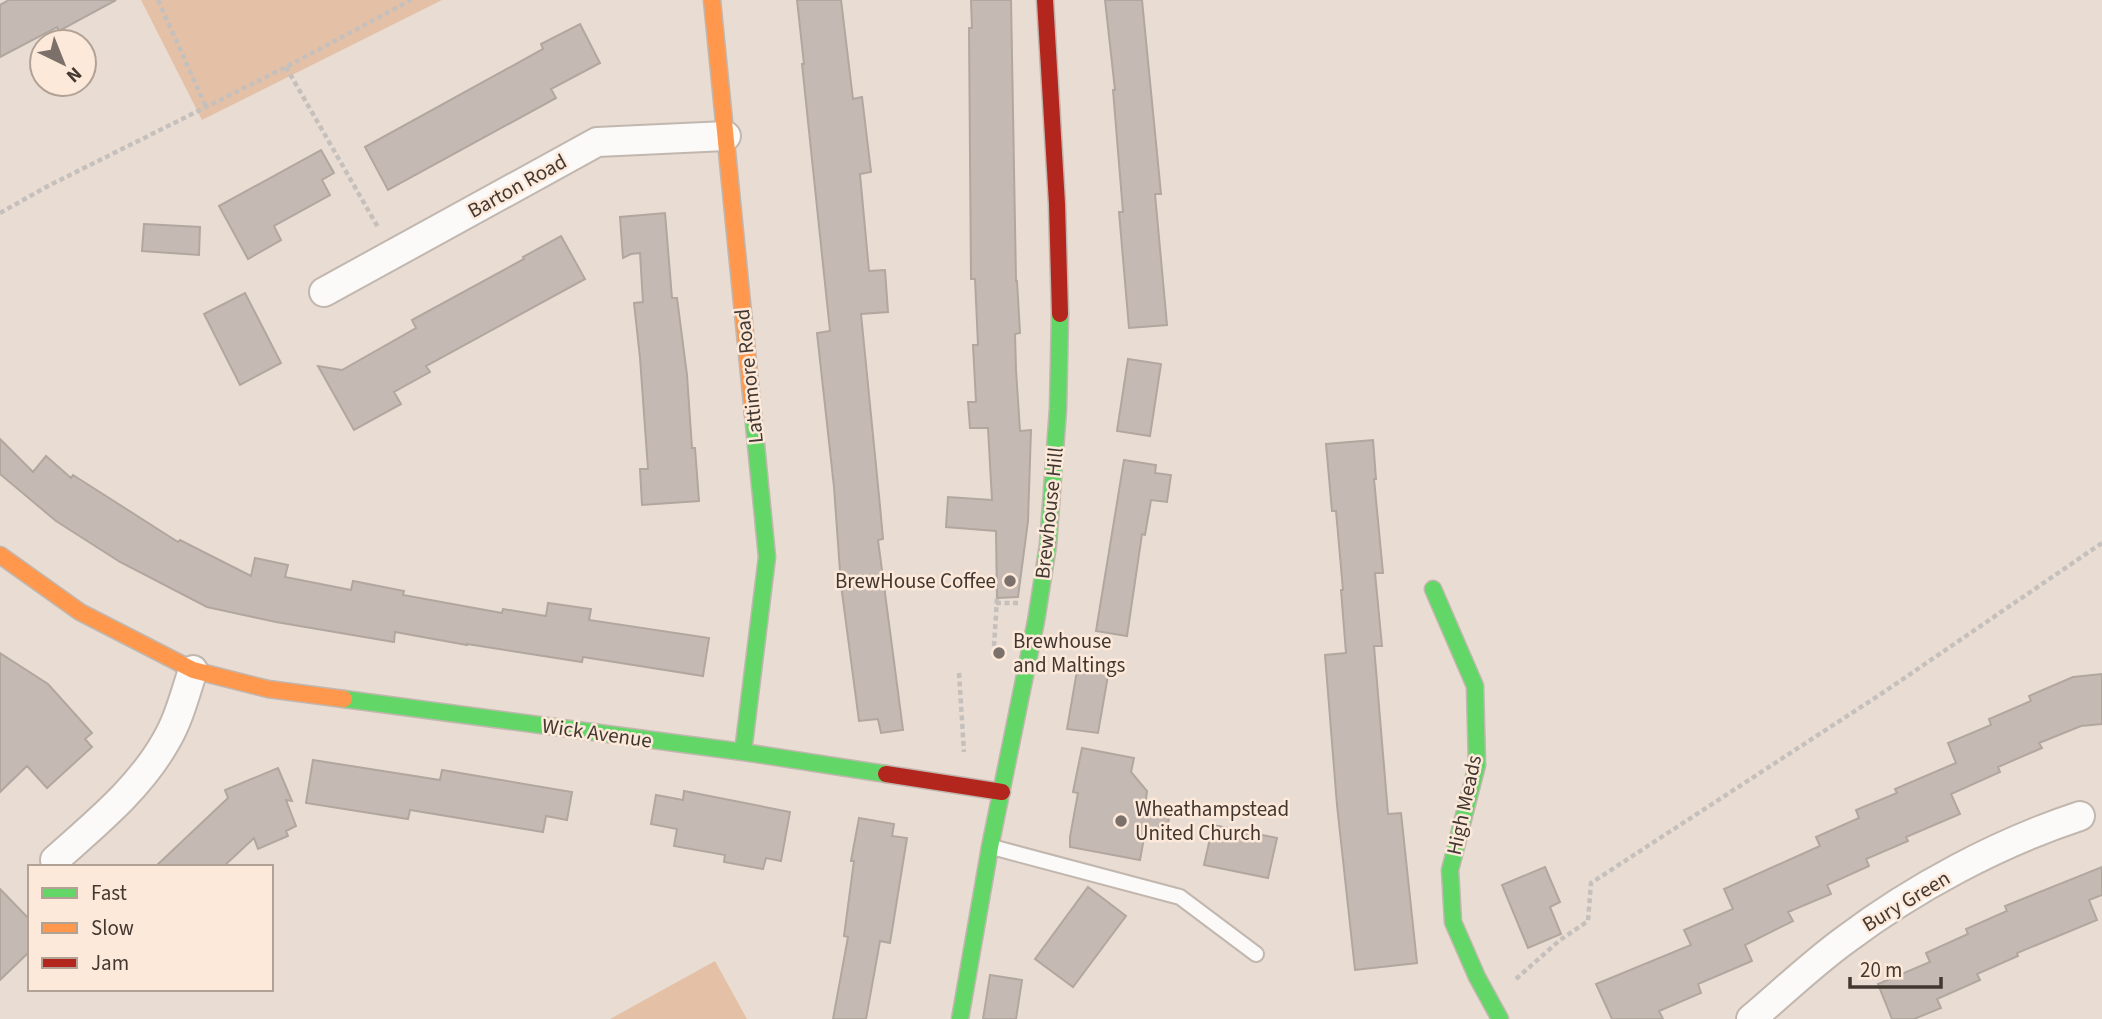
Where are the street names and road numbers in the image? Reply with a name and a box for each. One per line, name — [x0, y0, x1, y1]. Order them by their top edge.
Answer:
street label: Barton Road — [462, 146, 572, 226]
street label: Lattimore Road — [727, 307, 771, 445]
street label: Brewhouse Hill — [1027, 446, 1071, 580]
street label: Wick Avenue — [540, 710, 654, 756]
street label: High Meads — [1439, 752, 1489, 858]
street label: Bury Green — [1856, 863, 1956, 939]

